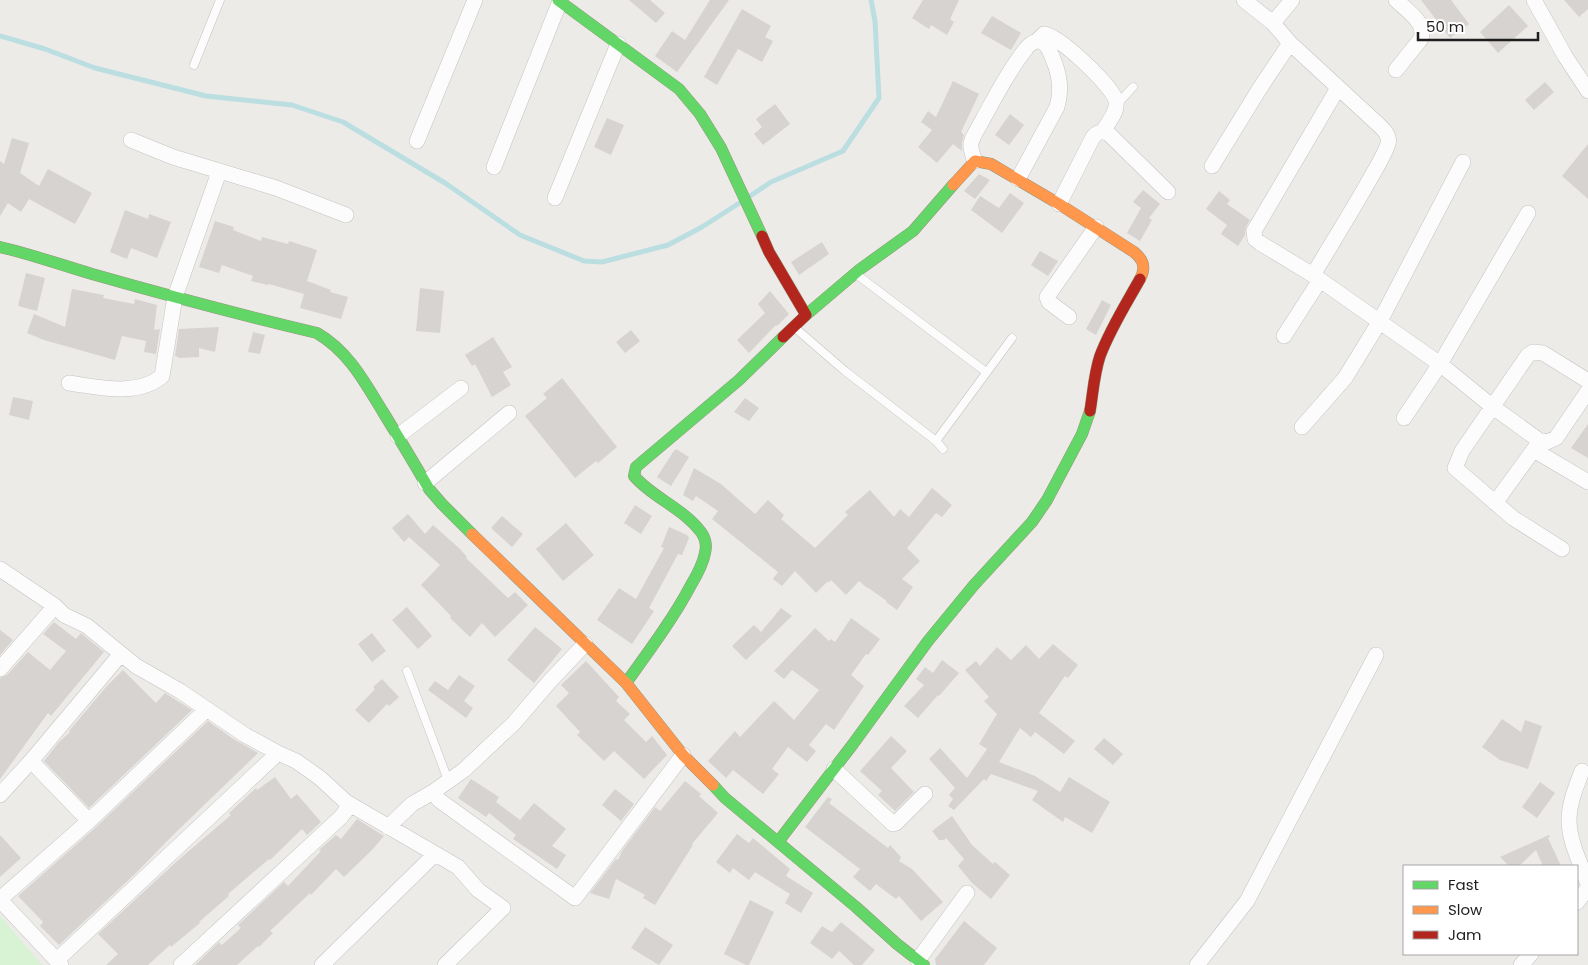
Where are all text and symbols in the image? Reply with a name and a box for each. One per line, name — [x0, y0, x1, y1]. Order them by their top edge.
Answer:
scale bar — [1418, 10, 1538, 42]
text: 50 m — [1426, 16, 1464, 37]
legend — [1403, 865, 1578, 955]
text: Fast — [1448, 874, 1479, 895]
text: Slow — [1448, 899, 1483, 920]
text: Jam — [1448, 924, 1482, 945]

